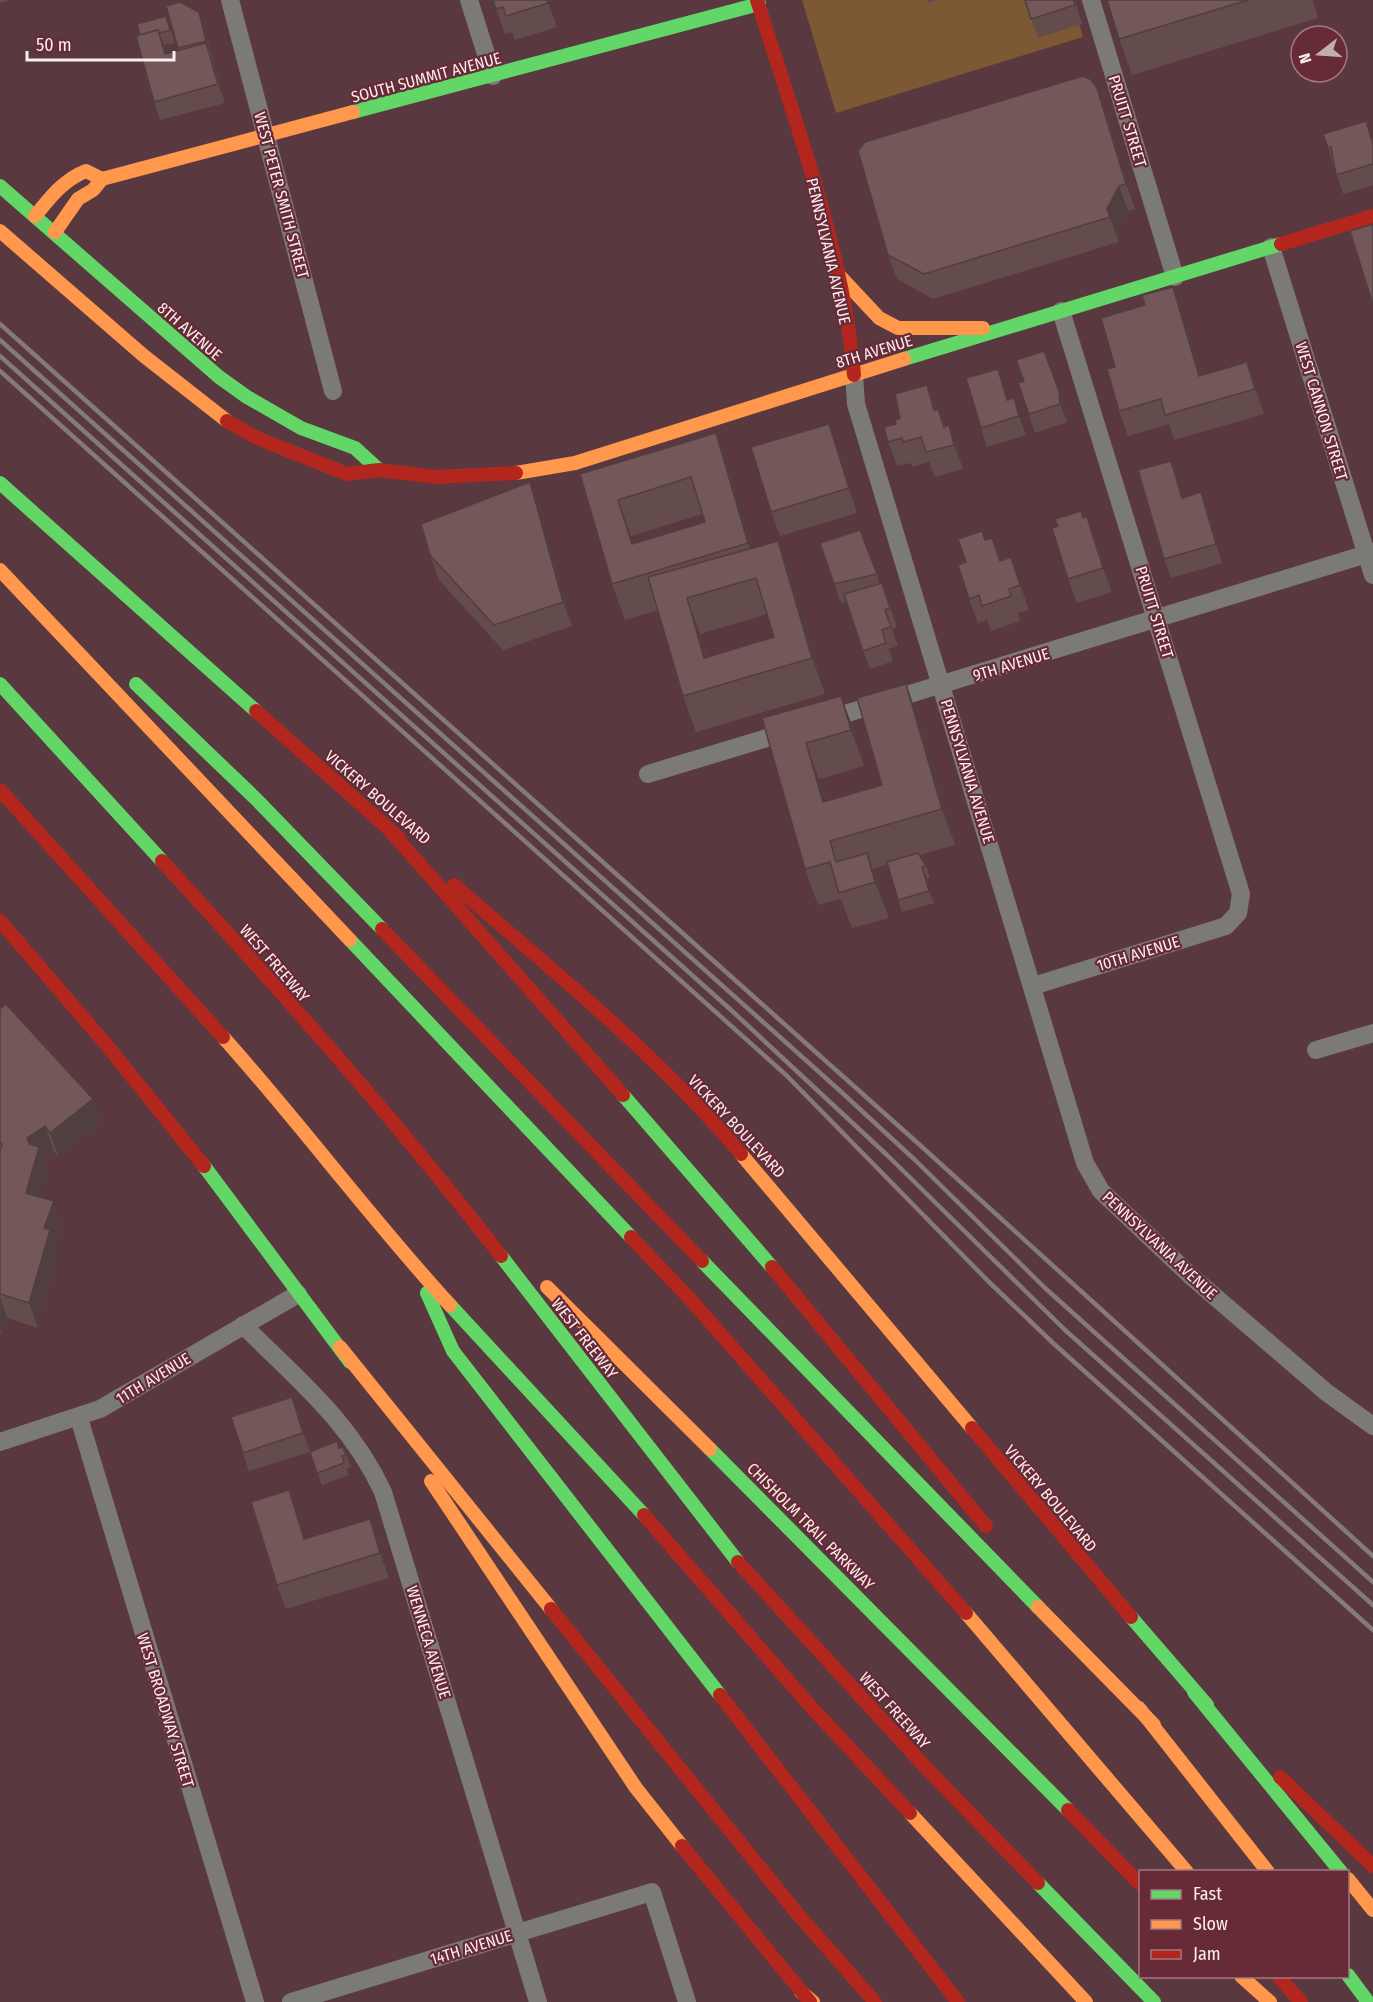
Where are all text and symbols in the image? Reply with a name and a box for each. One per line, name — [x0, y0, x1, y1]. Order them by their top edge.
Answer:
scale bar — [27, 24, 174, 62]
north arrow — [1289, 24, 1349, 84]
text: 50 m — [36, 34, 72, 56]
street label: SOUTH SUMMIT AVENUE — [349, 48, 503, 107]
text: N — [1295, 51, 1316, 66]
street label: PRUITT STREET — [1105, 73, 1151, 170]
street label: WEST PETER SMITH STREET — [250, 110, 313, 281]
street label: PENNSYLVANIA AVENUE — [802, 176, 855, 326]
street label: 8TH AVENUE — [154, 298, 226, 364]
street label: 8TH AVENUE — [834, 331, 915, 372]
street label: WEST CANNON STREET — [1291, 340, 1352, 483]
street label: PRUITT STREET — [1132, 564, 1178, 661]
street label: 9TH AVENUE — [971, 644, 1052, 685]
street label: PENNSYLVANIA AVENUE — [937, 697, 998, 846]
street label: VICKERY BOULEVARD — [321, 746, 434, 848]
street label: WEST FREEWAY — [236, 921, 313, 1006]
street label: 10TH AVENUE — [1095, 932, 1182, 975]
street label: VICKERY BOULEVARD — [684, 1071, 789, 1182]
street label: PENNSYLVANIA AVENUE — [1098, 1187, 1221, 1303]
street label: WEST FREEWAY — [547, 1294, 622, 1382]
street label: 11TH AVENUE — [113, 1349, 194, 1408]
street label: VICKERY BOULEVARD — [1000, 1441, 1101, 1556]
street label: CHISHOLM TRAIL PARKWAY — [743, 1459, 878, 1594]
street label: WENNECA AVENUE — [402, 1583, 455, 1701]
street label: WEST BROADWAY STREET — [133, 1631, 198, 1790]
street label: WEST FREEWAY — [855, 1668, 934, 1753]
legend — [1139, 1870, 1349, 1978]
text: Fast — [1193, 1883, 1222, 1905]
text: Slow — [1193, 1913, 1228, 1935]
street label: 14TH AVENUE — [428, 1926, 514, 1969]
text: Jam — [1193, 1943, 1221, 1965]

